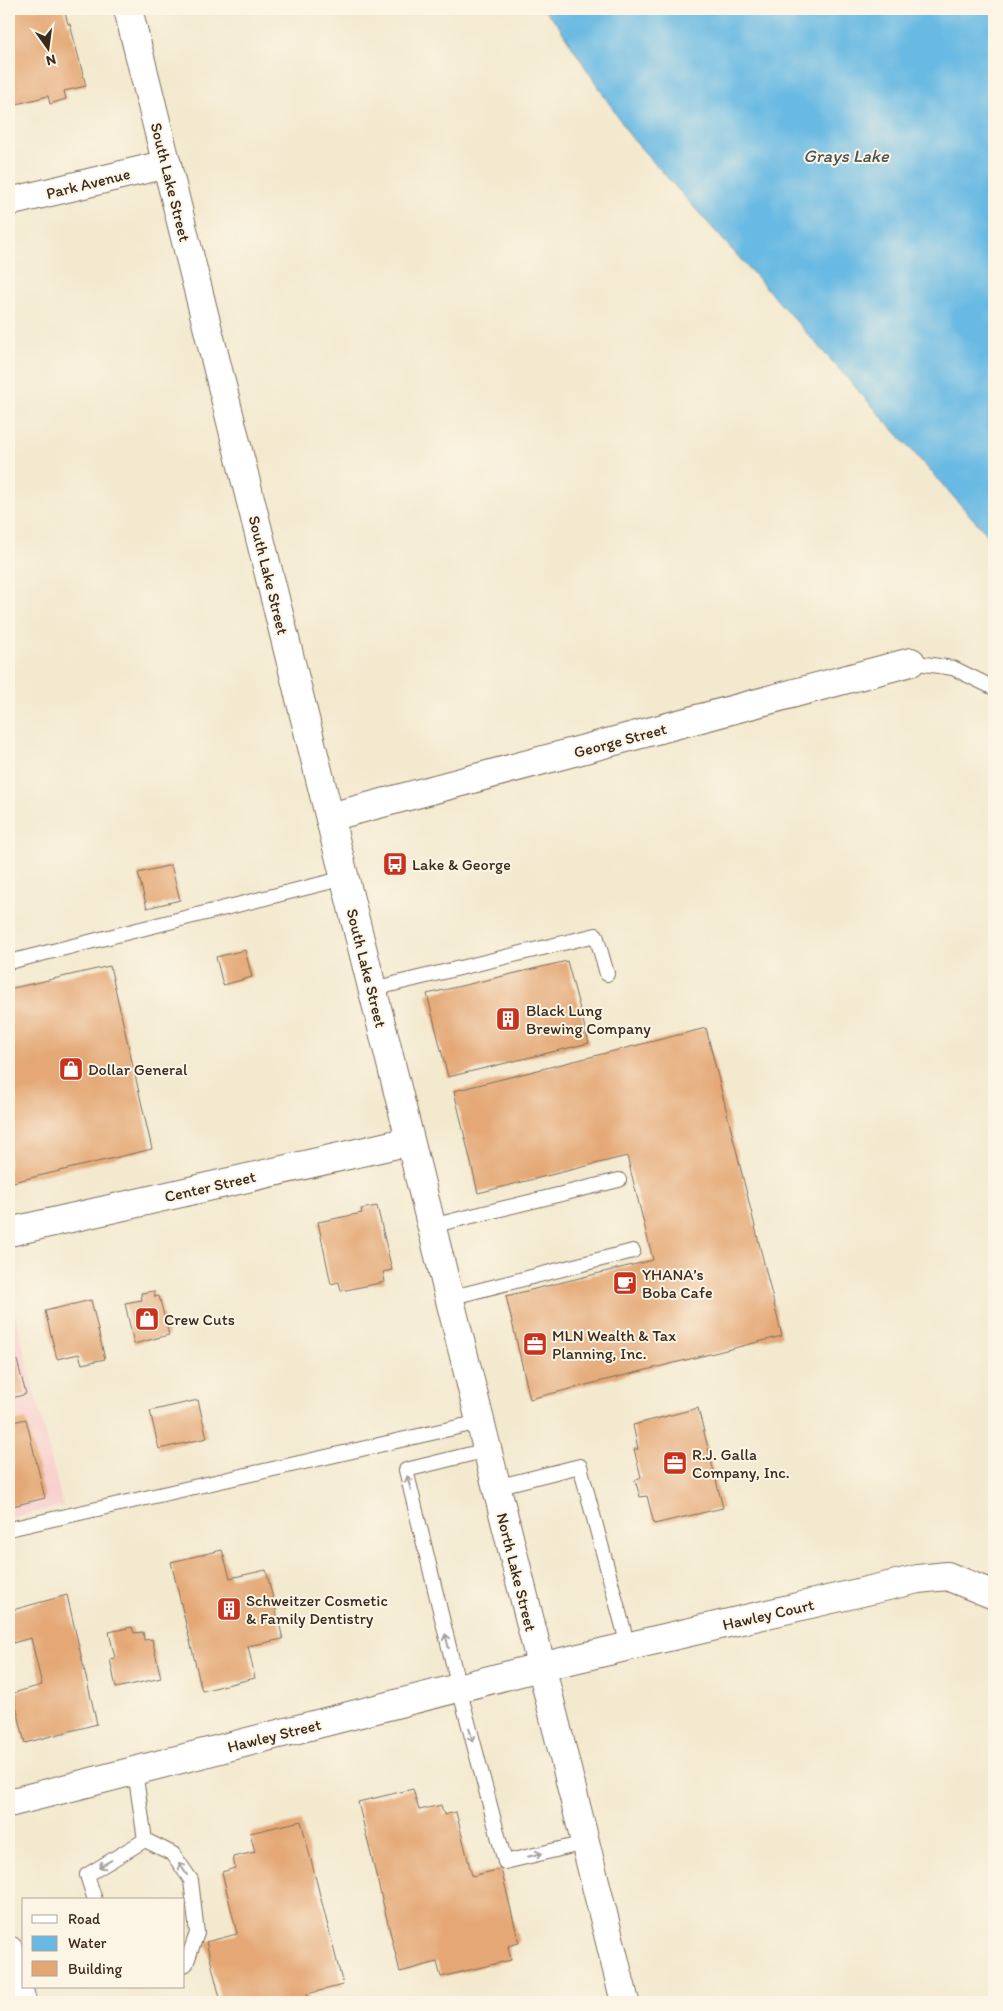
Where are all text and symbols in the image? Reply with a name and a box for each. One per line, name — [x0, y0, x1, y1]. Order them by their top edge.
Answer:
north arrow — [22, 22, 72, 72]
text: N — [44, 51, 58, 70]
street label: South Lake Street — [147, 121, 194, 244]
water label: Grays Lake — [803, 145, 890, 167]
street label: Park Avenue — [44, 164, 132, 203]
street label: South Lake Street — [245, 514, 292, 637]
street label: George Street — [572, 719, 669, 762]
bus stop icon: Lake & George — [382, 851, 408, 877]
place label: Lake & George — [412, 855, 511, 874]
street label: South Lake Street — [343, 907, 390, 1030]
place label: Black Lung Brewing Company — [526, 1001, 651, 1038]
building icon: Black Lung Brewing Company — [495, 1006, 521, 1032]
shop icon: Dollar General — [58, 1056, 84, 1082]
place label: Dollar General — [88, 1060, 188, 1079]
street label: Center Street — [163, 1167, 258, 1206]
place label: YHANA’s Boba Cafe — [642, 1265, 713, 1302]
cafe icon: YHANA’s Boba Cafe — [612, 1270, 638, 1296]
shop icon: Crew Cuts — [134, 1306, 160, 1332]
place label: Crew Cuts — [164, 1310, 235, 1329]
place label: MLN Wealth & Tax Planning, Inc. — [552, 1326, 676, 1363]
office icon: MLN Wealth & Tax Planning, Inc. — [522, 1331, 548, 1357]
place label: R.J. Galla Company, Inc. — [692, 1445, 790, 1482]
office icon: R.J. Galla Company, Inc. — [662, 1450, 688, 1476]
one-way arrow — [404, 1475, 413, 1491]
street label: North Lake Street — [493, 1511, 540, 1633]
place label: Schweitzer Cosmetic & Family Dentistry — [246, 1591, 388, 1628]
street label: Hawley Court — [721, 1595, 816, 1634]
building icon: Schweitzer Cosmetic & Family Dentistry — [216, 1596, 242, 1622]
one-way arrow — [442, 1633, 451, 1649]
street label: Hawley Street — [225, 1715, 323, 1756]
one-way arrow — [467, 1727, 476, 1743]
one-way arrow — [527, 1850, 543, 1859]
one-way arrow — [99, 1859, 113, 1869]
one-way arrow — [178, 1862, 188, 1876]
legend — [22, 1898, 185, 1988]
text: Road — [68, 1910, 101, 1928]
text: Water — [68, 1934, 107, 1952]
text: Building — [68, 1960, 122, 1978]

